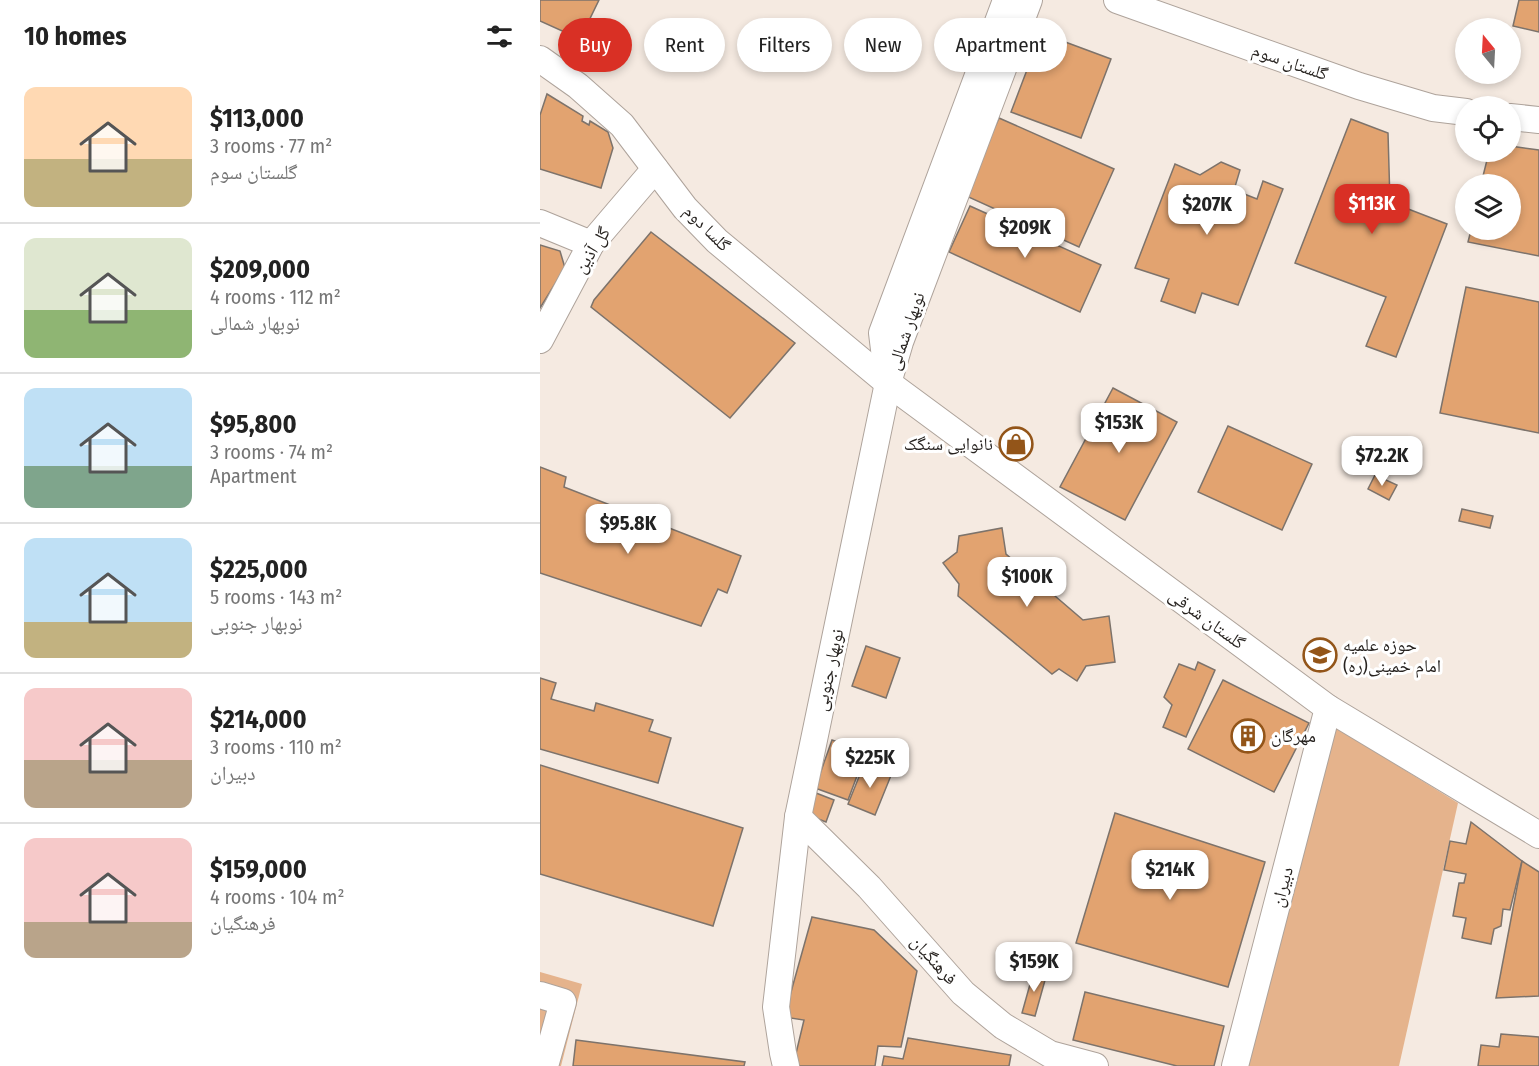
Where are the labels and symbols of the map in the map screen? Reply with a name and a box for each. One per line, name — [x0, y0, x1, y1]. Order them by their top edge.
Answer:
north arrow — [1455, 18, 1521, 84]
street label: گلستان سوم — [1249, 39, 1331, 86]
pin: $113K — [1330, 184, 1414, 235]
pin: $207K — [1165, 185, 1249, 236]
street label: گلسا دوم — [678, 200, 735, 257]
pin: $209K — [983, 208, 1067, 259]
street label: گل آذین — [569, 222, 615, 277]
street label: نوبهار شمالی — [882, 289, 930, 373]
pin: $153K — [1077, 403, 1161, 454]
shop icon: نانوایی سنگک — [998, 426, 1034, 462]
place label: نانوایی سنگک — [904, 433, 993, 455]
pin: $72.2K — [1333, 436, 1431, 487]
pin: $95.8K — [579, 504, 677, 555]
pin: $100K — [985, 557, 1069, 608]
street label: گلستان شرقی — [1165, 584, 1250, 654]
street label: نوبهار جنوبی — [810, 627, 848, 713]
place label: حوزه علمیه امام خمینی(ره) — [1343, 634, 1441, 678]
school or university icon: حوزه علمیه امام خمینی(ره) — [1302, 637, 1338, 673]
building icon: مهرگان — [1230, 718, 1266, 754]
place label: مهرگان — [1271, 725, 1316, 747]
pin: $225K — [828, 738, 912, 789]
pin: $214K — [1128, 850, 1212, 901]
street label: دبیران — [1266, 864, 1298, 910]
street label: فرهنگیان — [906, 931, 962, 989]
pin: $159K — [992, 942, 1076, 993]

